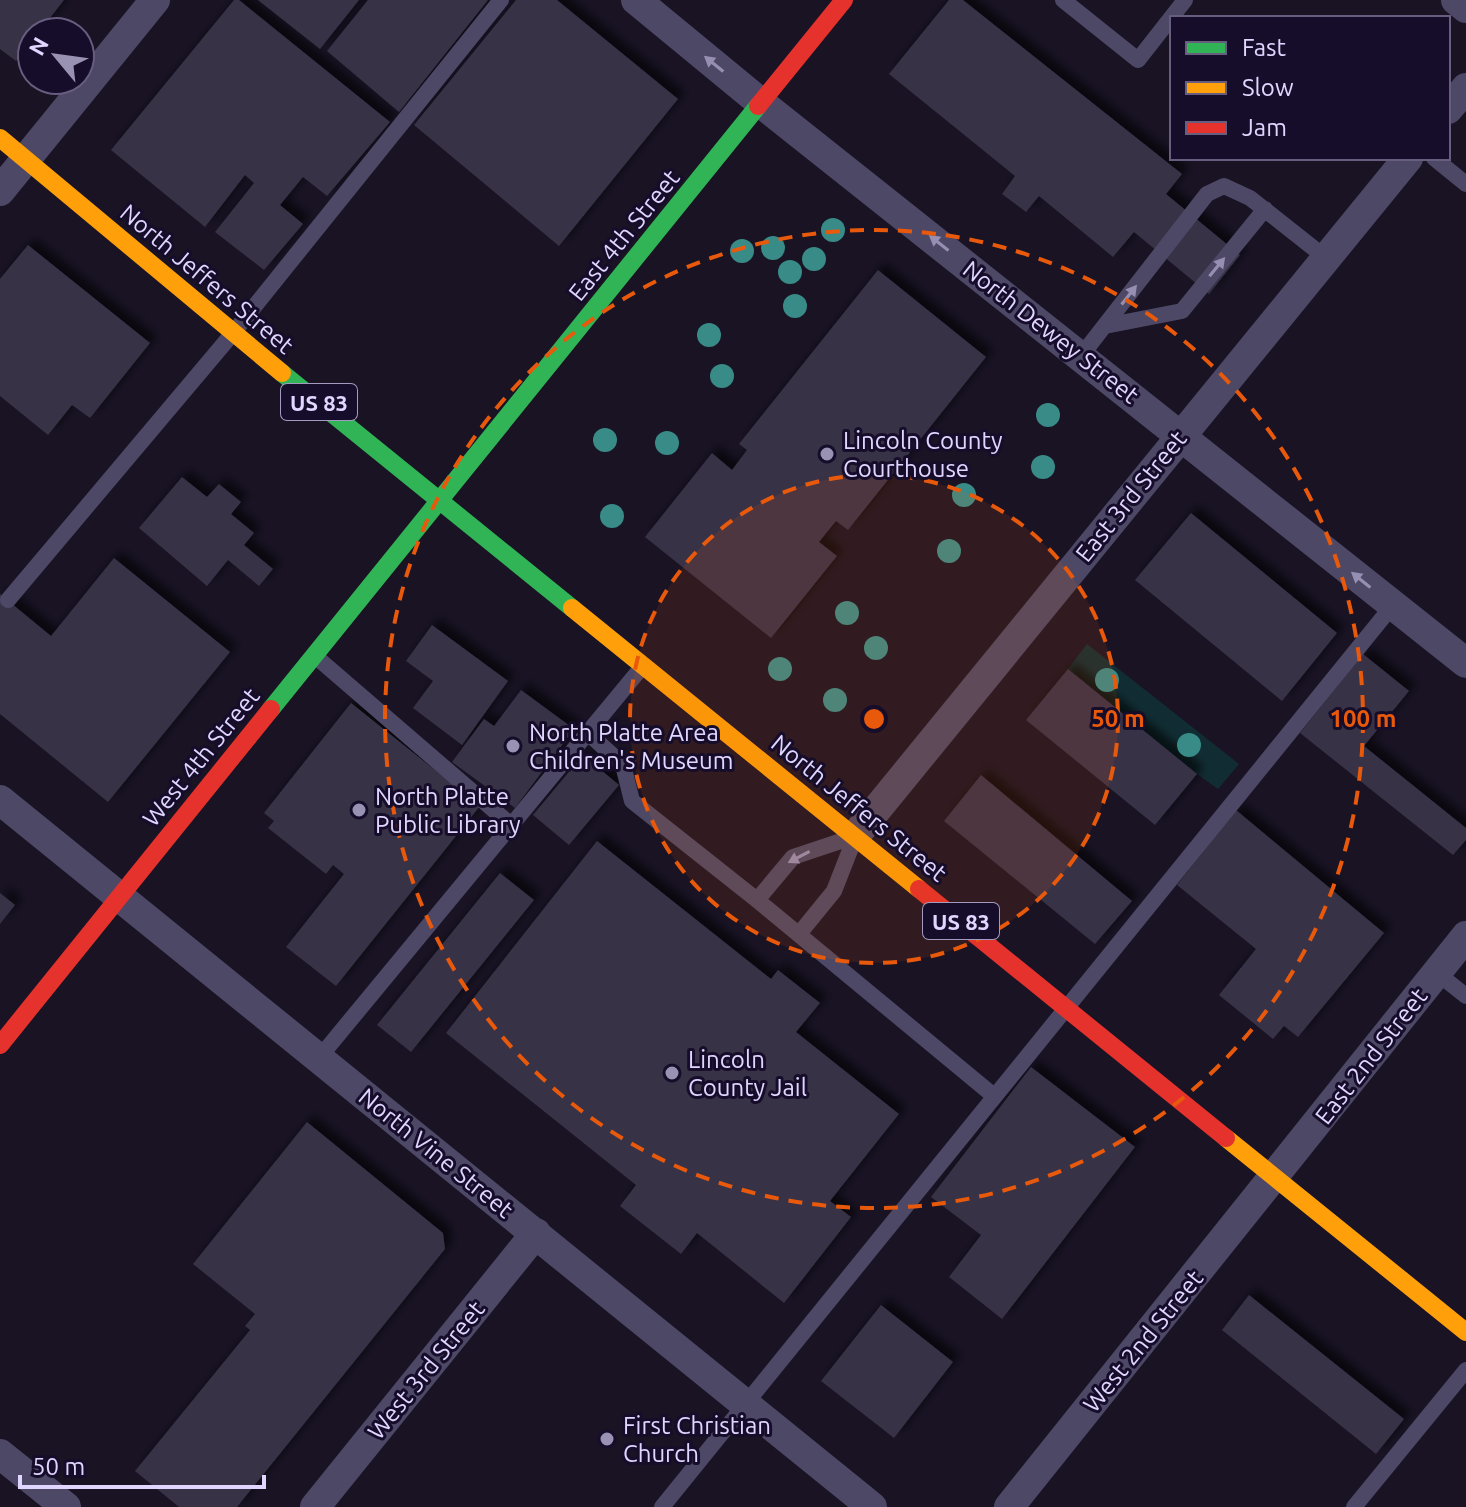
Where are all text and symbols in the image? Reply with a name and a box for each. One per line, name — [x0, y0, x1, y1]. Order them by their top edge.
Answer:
north arrow — [16, 16, 96, 96]
legend — [1170, 16, 1450, 160]
text: N — [23, 33, 53, 59]
text: Fast — [1242, 34, 1286, 61]
one-way arrow — [704, 56, 724, 73]
text: Slow — [1242, 74, 1294, 101]
text: Jam — [1242, 114, 1287, 141]
street label: East 4th Street — [563, 164, 685, 306]
street label: North Jeffers Street — [115, 199, 299, 360]
one-way arrow — [929, 236, 949, 252]
street label: North Dewey Street — [958, 255, 1144, 409]
one-way arrow — [1208, 258, 1225, 278]
one-way arrow — [1121, 285, 1137, 305]
road number: US 83 — [281, 384, 357, 420]
street label: East 3rd Street — [1070, 425, 1192, 567]
place label: Lincoln County Courthouse — [843, 427, 1003, 482]
marker: Lincoln County Courthouse — [818, 445, 836, 463]
one-way arrow — [1351, 572, 1371, 588]
street label: West 4th Street — [137, 682, 265, 831]
centre of rings — [860, 705, 888, 733]
text: 50 m — [1091, 705, 1145, 732]
text: 100 m — [1330, 705, 1396, 732]
place label: North Platte Area Children's Museum — [529, 719, 733, 774]
street label: North Jeffers Street — [766, 729, 952, 887]
marker: North Platte Area Children's Museum — [504, 737, 522, 755]
place label: North Platte Public Library — [375, 783, 521, 838]
marker: North Platte Public Library — [350, 801, 368, 819]
one-way arrow — [788, 850, 810, 864]
road number: US 83 — [923, 903, 999, 939]
street label: East 2nd Street — [1310, 982, 1433, 1129]
place label: Lincoln County Jail — [688, 1046, 807, 1101]
marker: Lincoln County Jail — [663, 1064, 681, 1082]
street label: North Vine Street — [354, 1083, 519, 1224]
street label: West 2nd Street — [1078, 1264, 1209, 1417]
street label: West 3rd Street — [362, 1295, 490, 1444]
place label: First Christian Church — [623, 1412, 771, 1467]
marker: First Christian Church — [598, 1430, 616, 1448]
scale bar — [20, 1439, 264, 1489]
text: 50 m — [32, 1453, 85, 1480]

